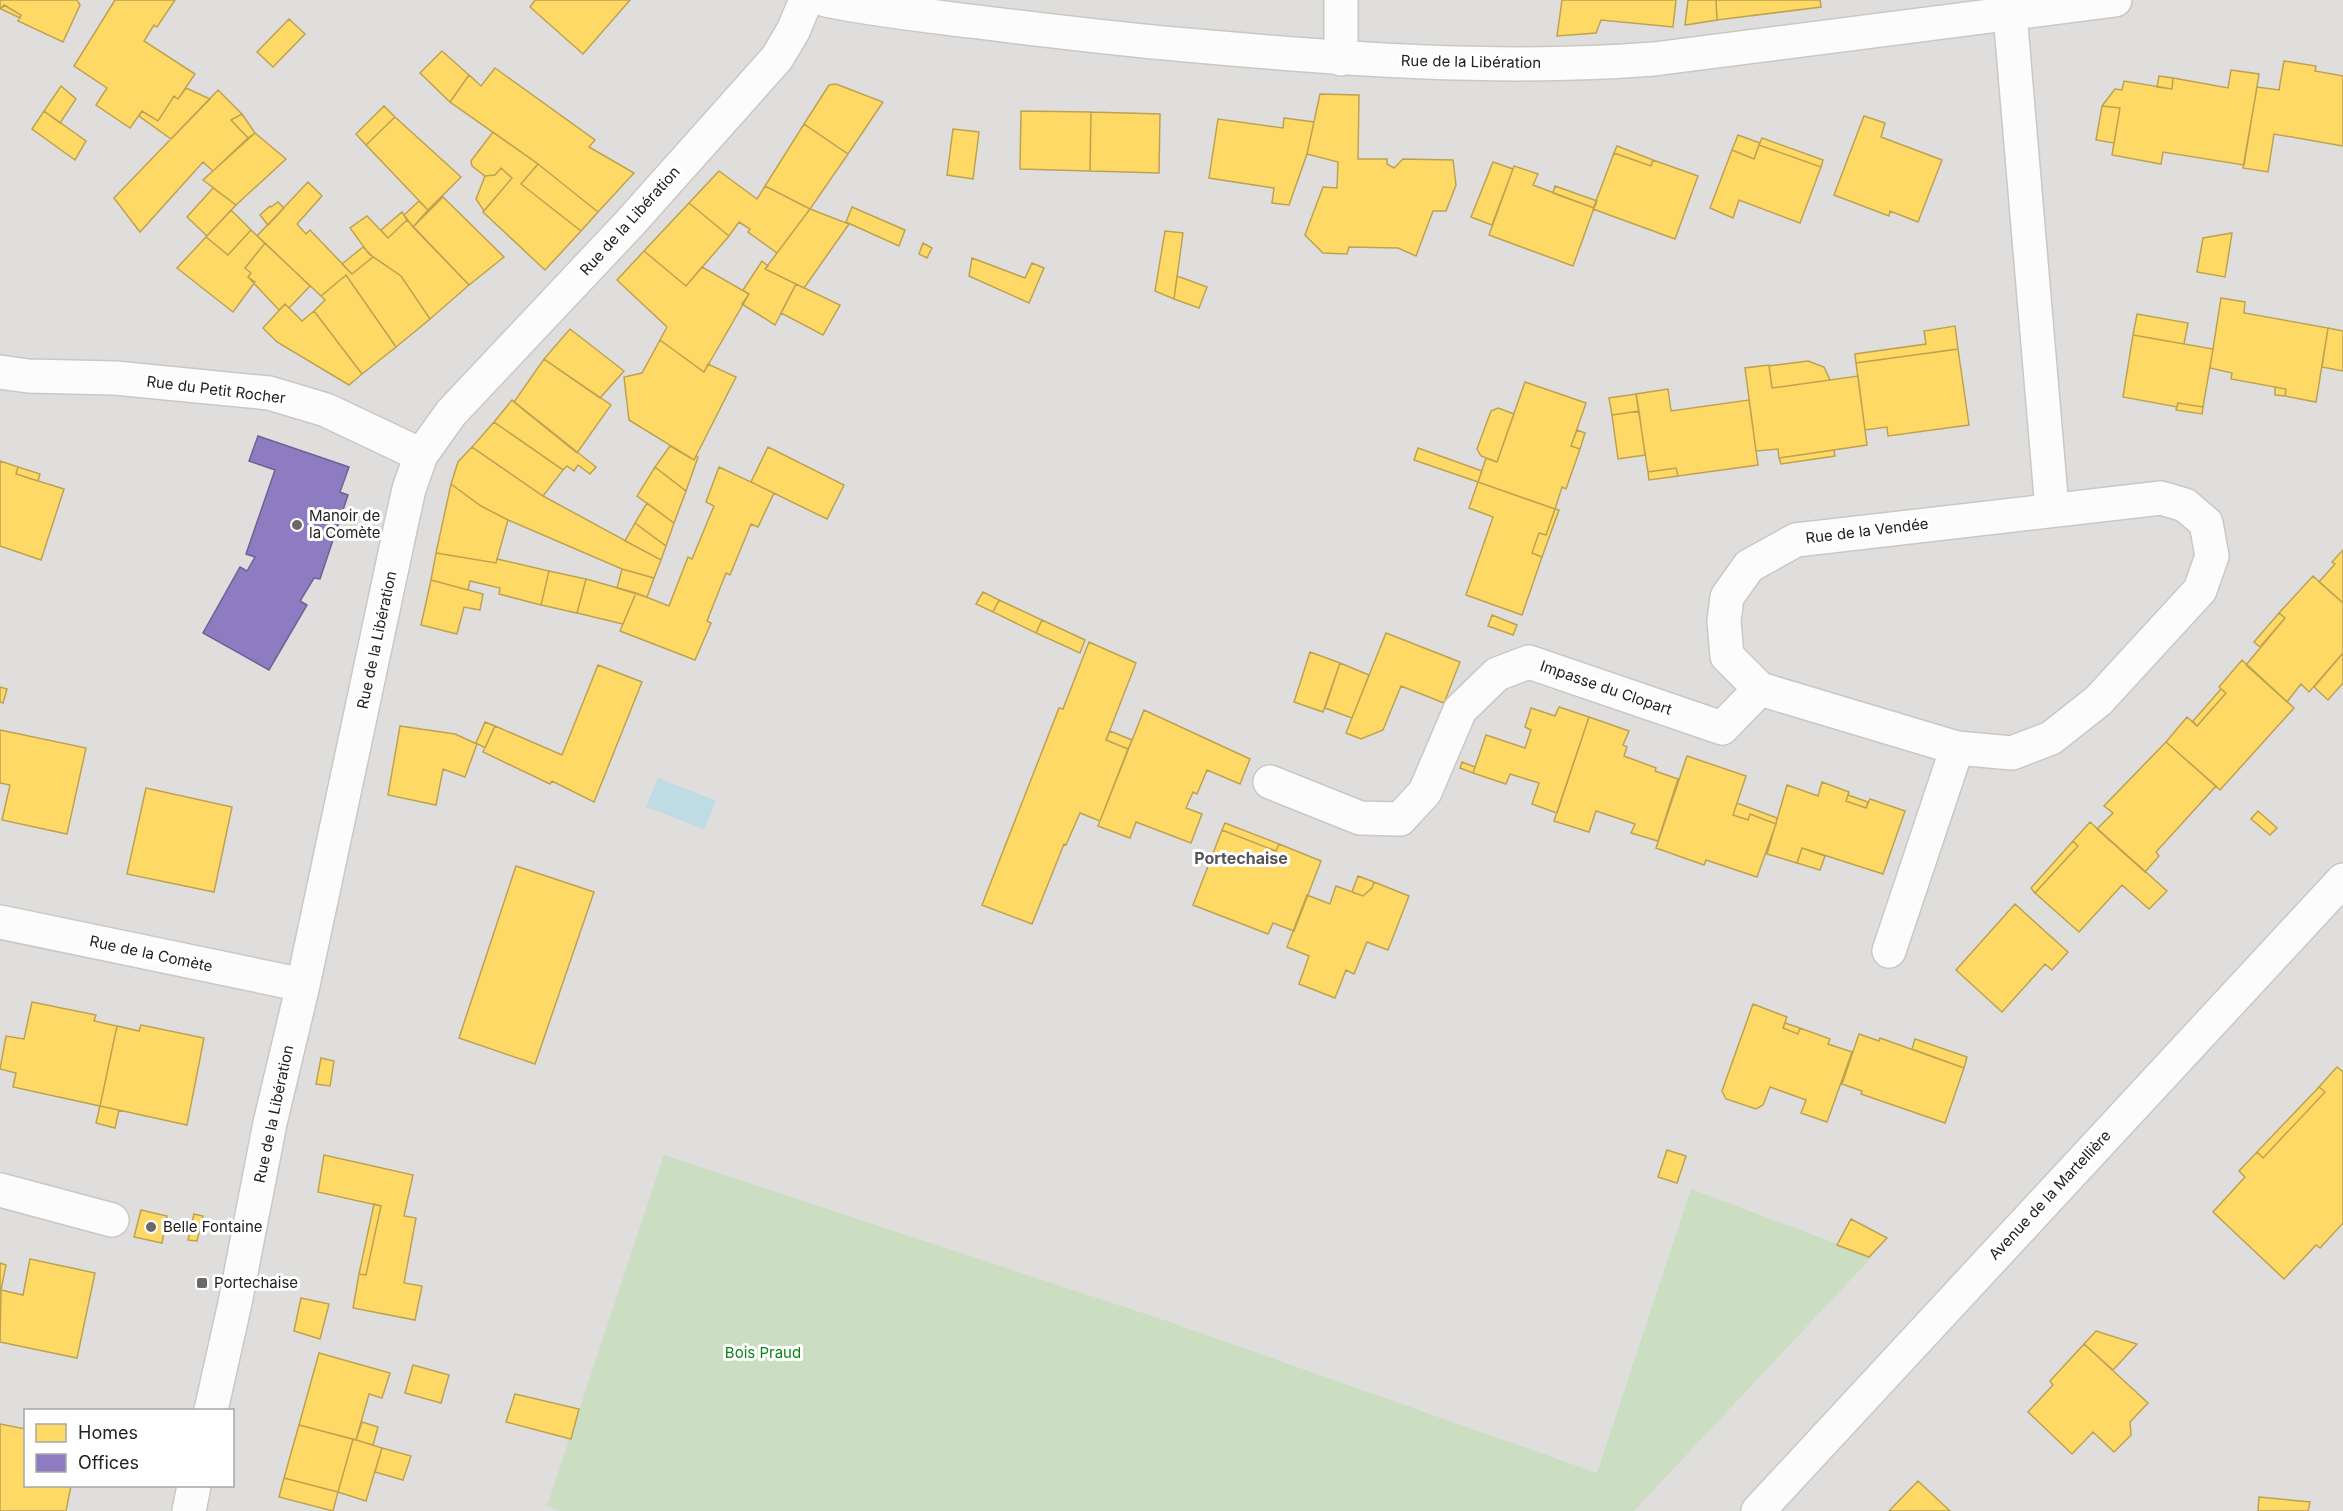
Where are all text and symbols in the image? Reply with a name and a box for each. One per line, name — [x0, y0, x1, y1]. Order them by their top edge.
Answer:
street label: Rue de la Libération — [1401, 51, 1541, 72]
street label: Rue de la Libération — [576, 162, 684, 279]
street label: Rue du Petit Rocher — [145, 372, 287, 408]
place label: Manoir de la Comète — [309, 506, 381, 542]
street label: Rue de la Vendée — [1804, 514, 1930, 547]
marker: Manoir de la Comète — [290, 518, 304, 532]
street label: Rue de la Libération — [353, 569, 400, 711]
street label: Impasse du Clopart — [1538, 656, 1675, 719]
district label: Portechaise — [1194, 848, 1288, 868]
street label: Rue de la Comète — [88, 931, 214, 976]
street label: Rue de la Libération — [250, 1043, 297, 1185]
street label: Avenue de la Martellière — [1985, 1126, 2115, 1263]
place label: Belle Fontaine — [163, 1217, 263, 1236]
marker: Belle Fontaine — [144, 1220, 158, 1234]
place label: Portechaise — [214, 1273, 298, 1292]
marker: Portechaise — [195, 1276, 209, 1290]
park label: Bois Praud — [725, 1343, 801, 1362]
legend — [24, 1409, 234, 1487]
text: Homes — [78, 1422, 138, 1443]
text: Offices — [78, 1452, 139, 1473]

